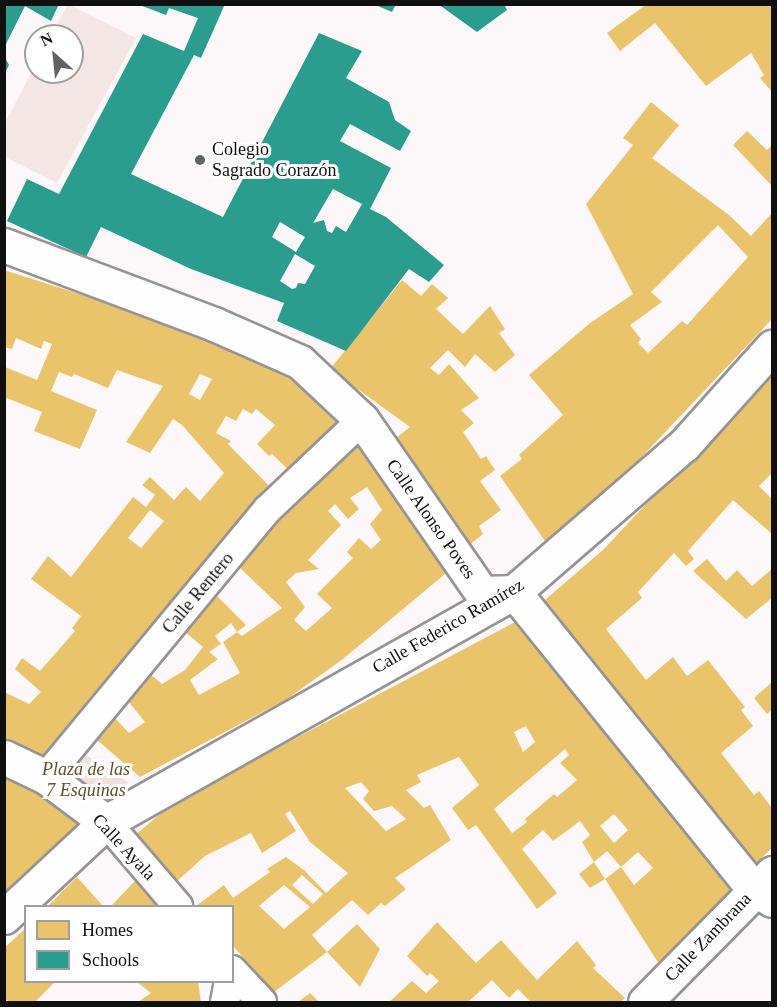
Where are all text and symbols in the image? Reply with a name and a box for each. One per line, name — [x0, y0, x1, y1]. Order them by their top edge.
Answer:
north arrow — [24, 24, 84, 84]
text: N — [37, 29, 56, 49]
place label: Colegio Sagrado Corazón — [212, 139, 336, 182]
marker: Colegio Sagrado Corazón — [193, 153, 207, 167]
street label: Calle Alonso Poves — [381, 455, 481, 583]
street label: Calle Rentero — [158, 548, 238, 638]
street label: Calle Federico Ramírez — [369, 574, 527, 678]
park label: Plaza de las 7 Esquinas — [42, 759, 130, 802]
street label: Calle Ayala — [88, 809, 160, 885]
street label: Calle Zambrana — [660, 888, 756, 986]
legend — [24, 905, 234, 983]
text: Homes — [82, 920, 133, 940]
text: Schools — [82, 950, 139, 970]

